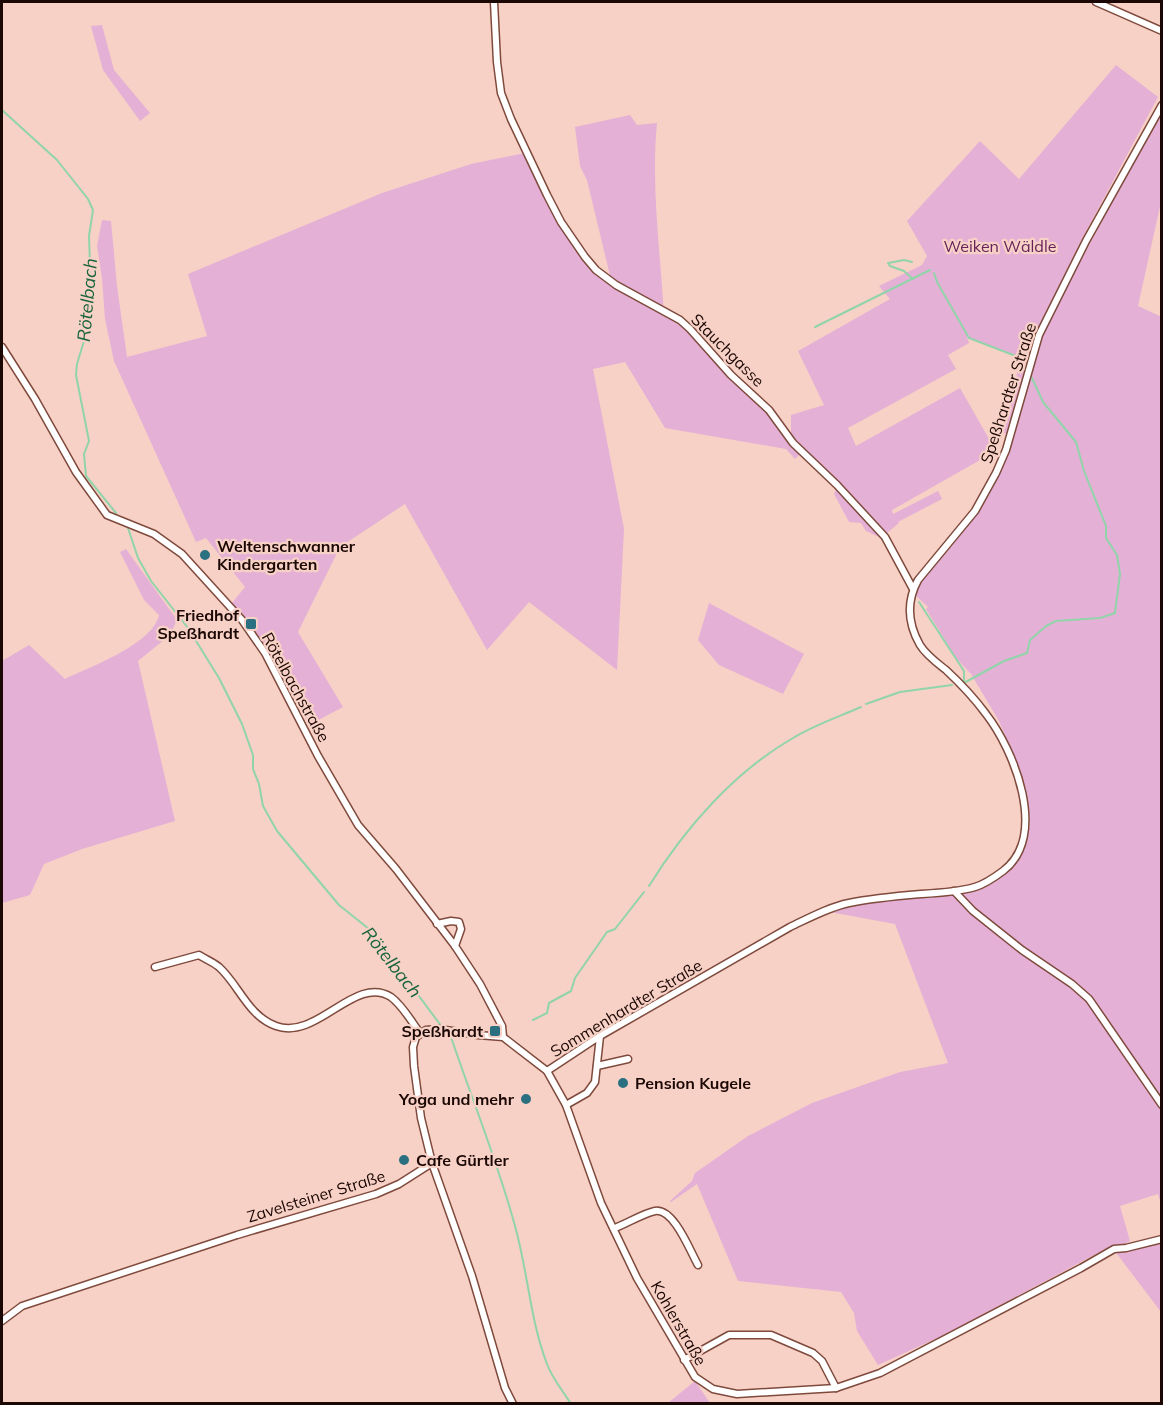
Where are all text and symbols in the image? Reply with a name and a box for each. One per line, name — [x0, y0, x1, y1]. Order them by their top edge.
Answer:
park label: Weiken Wäldle — [944, 236, 1056, 256]
water label: Rötelbach — [72, 257, 102, 343]
street label: Stauchgasse — [687, 309, 769, 391]
street label: Speßhardter Straße — [976, 320, 1040, 466]
place label: Weltenschwanner Kindergarten — [217, 536, 356, 574]
marker: Weltenschwanner Kindergarten — [198, 548, 212, 562]
place label: Friedhof Speßhardt — [157, 605, 240, 643]
marker: Friedhof Speßhardt — [244, 617, 258, 631]
street label: Rötelbachstraße — [258, 629, 334, 745]
water label: Rötelbach — [357, 922, 427, 1002]
street label: Sommenhardter Straße — [546, 955, 706, 1061]
place label: Speßhardt — [401, 1021, 483, 1041]
marker: Speßhardt — [488, 1024, 502, 1038]
place label: Pension Kugele — [635, 1073, 751, 1093]
marker: Pension Kugele — [616, 1076, 630, 1090]
place label: Yoga und mehr — [398, 1089, 515, 1109]
marker: Yoga und mehr — [519, 1092, 533, 1106]
place label: Cafe Gürtler — [416, 1150, 510, 1170]
marker: Cafe Gürtler — [397, 1153, 411, 1167]
street label: Zavelsteiner Straße — [244, 1165, 388, 1227]
street label: Kohlerstraße — [647, 1277, 711, 1369]

